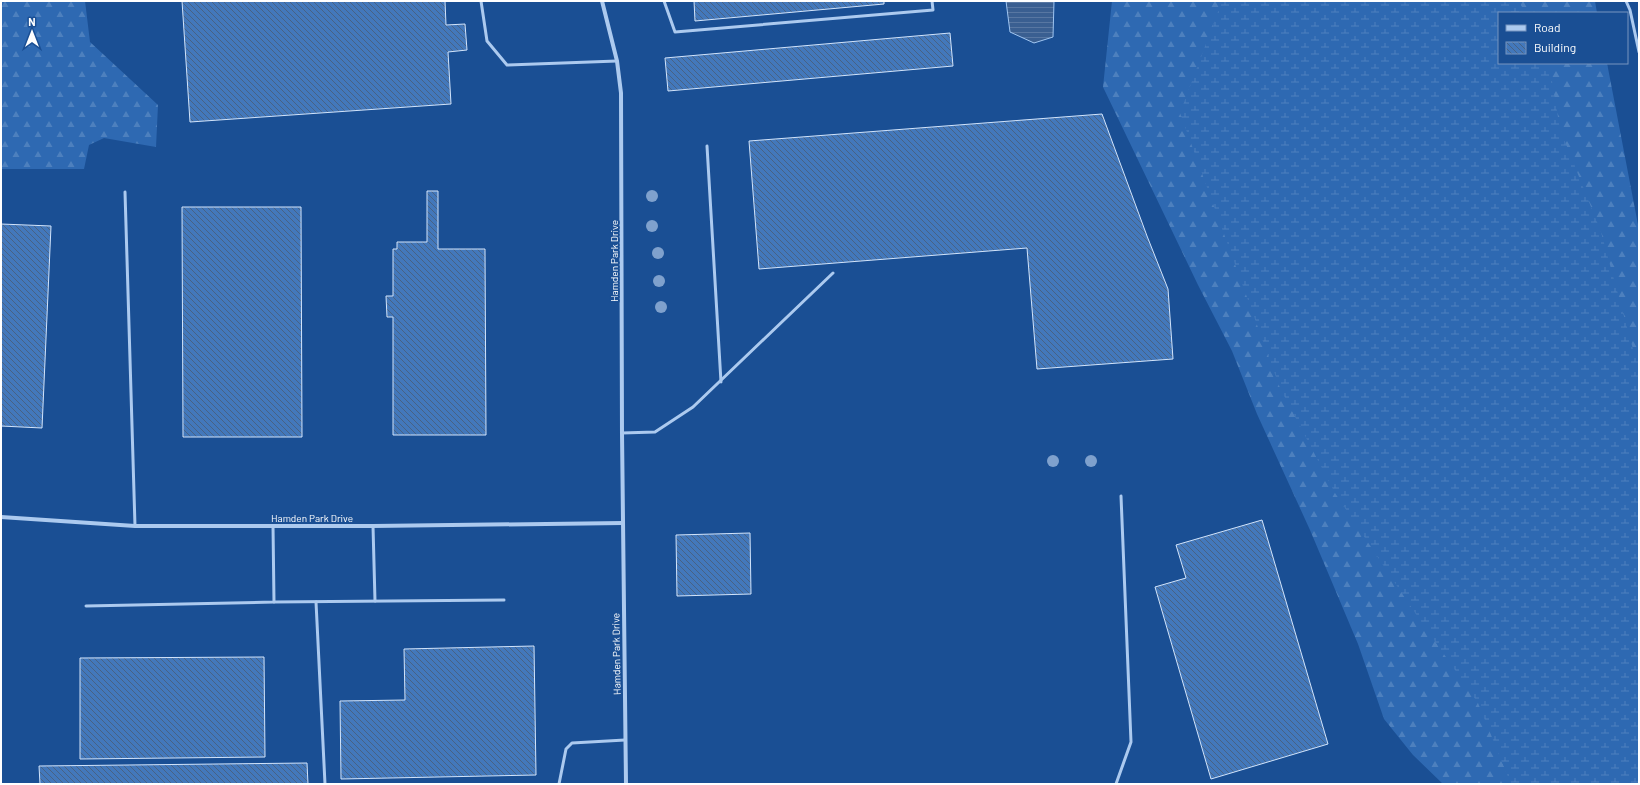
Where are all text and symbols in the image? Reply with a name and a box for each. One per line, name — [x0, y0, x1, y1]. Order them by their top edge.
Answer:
north arrow — [12, 12, 52, 52]
legend — [1498, 12, 1628, 64]
text: N — [28, 15, 36, 28]
text: Road — [1534, 20, 1561, 34]
text: Building — [1534, 40, 1576, 54]
street label: Hamden Park Drive — [608, 220, 620, 302]
street label: Hamden Park Drive — [271, 512, 353, 524]
street label: Hamden Park Drive — [609, 613, 623, 695]

